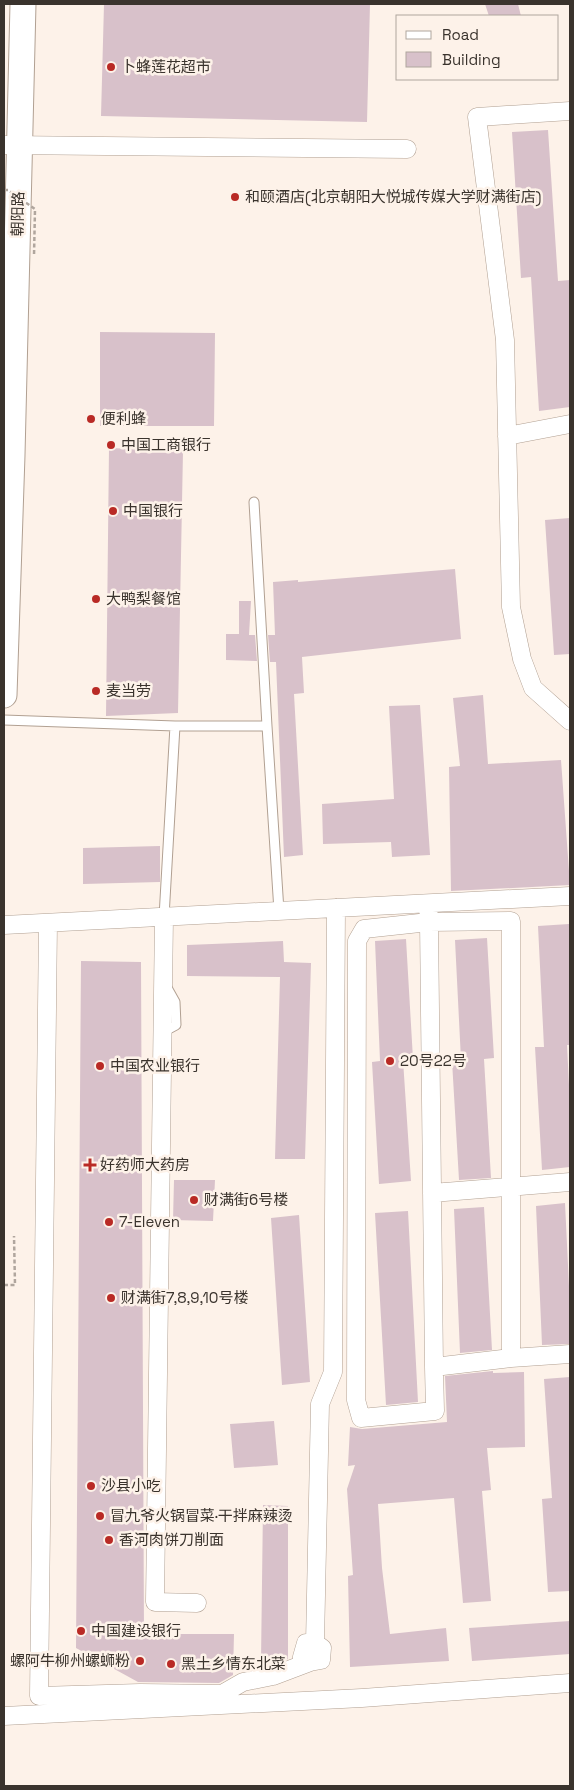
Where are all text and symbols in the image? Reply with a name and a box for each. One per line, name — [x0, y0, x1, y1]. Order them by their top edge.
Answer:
legend — [396, 15, 559, 80]
text: Road — [442, 25, 479, 44]
text: Building — [442, 50, 501, 69]
place label: 卜蜂莲花超市 — [121, 57, 211, 76]
marker: 卜蜂莲花超市 — [105, 61, 117, 73]
place label: 和颐酒店(北京朝阳大悦城传媒大学财满街店) — [245, 187, 541, 207]
street label: 朝阳路 — [8, 191, 27, 237]
marker: 和颐酒店(北京朝阳大悦城传媒大学财满街店) — [229, 191, 241, 203]
place label: 便利蜂 — [101, 409, 146, 428]
marker: 便利蜂 — [85, 413, 97, 425]
place label: 中国工商银行 — [121, 435, 211, 454]
marker: 中国工商银行 — [105, 439, 117, 451]
place label: 中国银行 — [123, 501, 183, 520]
marker: 中国银行 — [107, 505, 119, 517]
place label: 大鸭梨餐馆 — [106, 589, 181, 608]
marker: 大鸭梨餐馆 — [90, 593, 102, 605]
place label: 麦当劳 — [106, 681, 151, 700]
marker: 麦当劳 — [90, 685, 102, 697]
place label: 20号22号 — [400, 1051, 467, 1070]
marker: 20号22号 — [384, 1055, 396, 1067]
place label: 中国农业银行 — [110, 1056, 200, 1075]
marker: 中国农业银行 — [94, 1060, 106, 1072]
place label: 好药师大药房 — [100, 1155, 190, 1174]
marker: 好药师大药房 — [84, 1159, 96, 1171]
place label: 财满街6号楼 — [204, 1190, 288, 1209]
marker: 财满街6号楼 — [188, 1194, 200, 1206]
place label: 7-Eleven — [119, 1212, 180, 1231]
marker: 7-Eleven — [103, 1216, 115, 1228]
place label: 财满街7,8,9,10号楼 — [121, 1288, 248, 1307]
marker: 财满街7,8,9,10号楼 — [105, 1292, 117, 1304]
place label: 沙县小吃 — [101, 1476, 161, 1495]
marker: 沙县小吃 — [85, 1480, 97, 1492]
place label: 冒九爷火锅冒菜·干拌麻辣烫 — [110, 1506, 293, 1525]
marker: 冒九爷火锅冒菜·干拌麻辣烫 — [94, 1510, 106, 1522]
place label: 香河肉饼刀削面 — [119, 1530, 224, 1549]
marker: 香河肉饼刀削面 — [103, 1534, 115, 1546]
place label: 中国建设银行 — [91, 1621, 181, 1640]
marker: 中国建设银行 — [75, 1625, 87, 1637]
place label: 螺阿牛柳州螺蛳粉 — [10, 1651, 130, 1670]
place label: 黑土乡情东北菜 — [181, 1654, 286, 1673]
marker: 螺阿牛柳州螺蛳粉 — [134, 1655, 146, 1667]
marker: 黑土乡情东北菜 — [165, 1658, 177, 1670]

